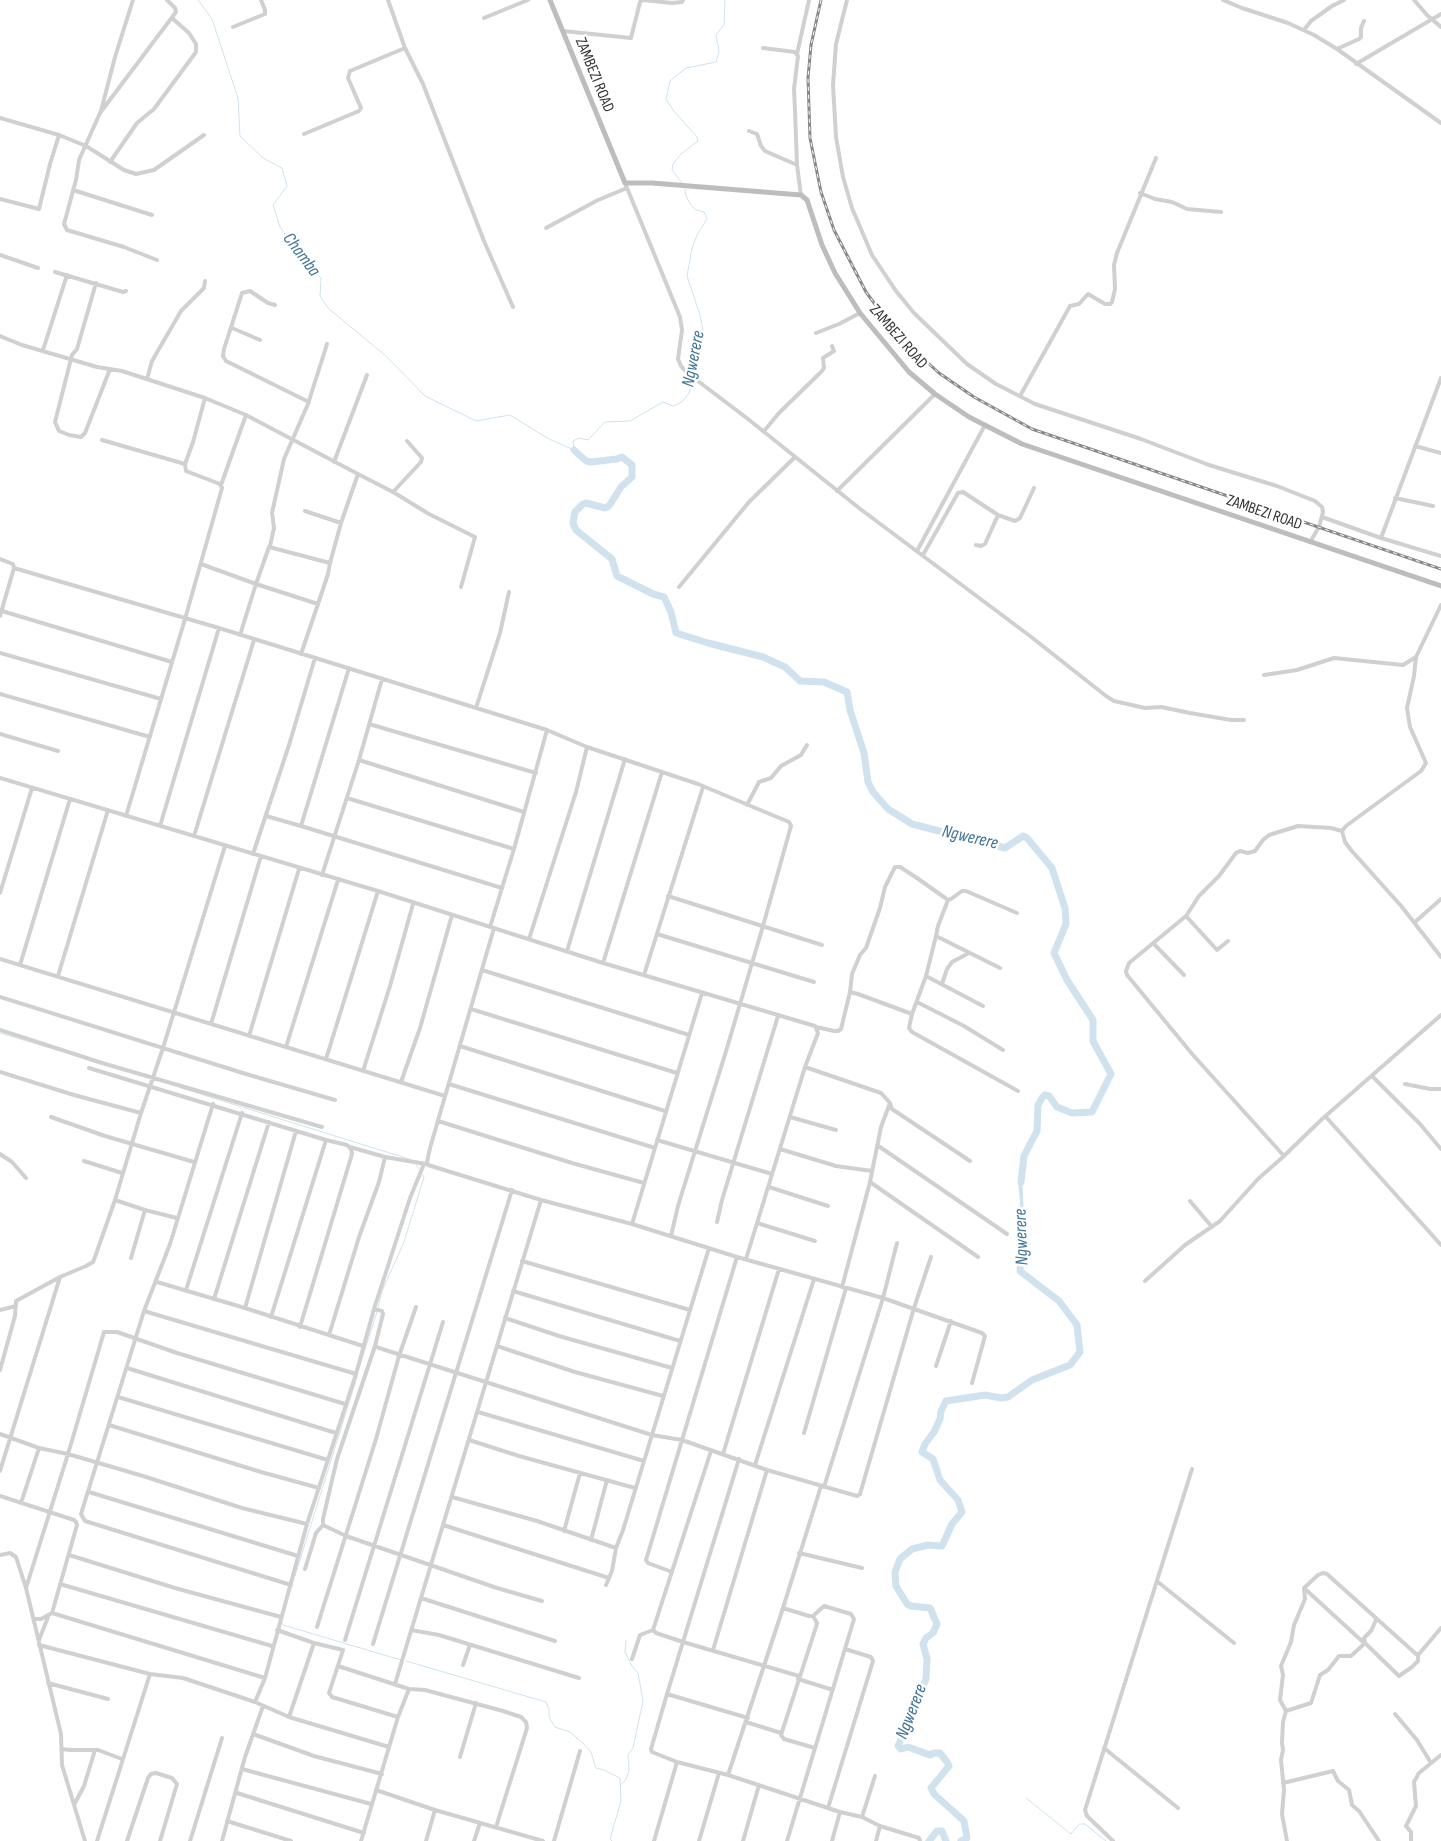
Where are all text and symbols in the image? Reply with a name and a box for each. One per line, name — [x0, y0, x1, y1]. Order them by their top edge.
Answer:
street label: ZAMBEZI ROAD — [570, 35, 618, 115]
water label: Chamba — [278, 229, 324, 281]
street label: ZAMBEZI ROAD — [865, 301, 931, 373]
water label: Ngwerere — [678, 329, 710, 389]
street label: ZAMBEZI ROAD — [1224, 491, 1304, 535]
water label: Ngwerere — [940, 821, 1000, 855]
water label: Ngwerere — [1010, 1208, 1034, 1266]
water label: Ngwerere — [892, 1682, 932, 1742]

